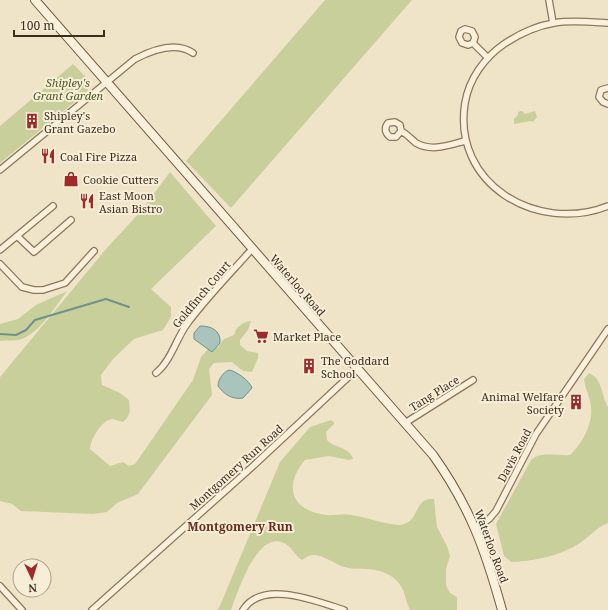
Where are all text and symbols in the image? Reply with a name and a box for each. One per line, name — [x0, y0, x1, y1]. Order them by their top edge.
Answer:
scale bar — [14, 12, 104, 38]
text: 100 m — [20, 17, 55, 34]
park label: Shipley's Grant Garden — [33, 75, 103, 103]
place label: Shipley's Grant Gazebo — [44, 108, 116, 136]
building icon: Shipley's Grant Gazebo — [23, 112, 41, 130]
restaurant icon: Coal Fire Pizza — [39, 147, 57, 165]
place label: Coal Fire Pizza — [60, 149, 137, 164]
shop icon: Cookie Cutters — [62, 170, 80, 188]
place label: Cookie Cutters — [83, 172, 159, 187]
place label: East Moon Asian Bistro — [99, 188, 162, 216]
restaurant icon: East Moon Asian Bistro — [78, 192, 96, 210]
street label: Waterloo Road — [267, 251, 329, 319]
street label: Goldfinch Court — [169, 257, 234, 331]
supermarket icon: Market Place — [252, 327, 270, 345]
place label: Market Place — [273, 329, 341, 344]
place label: The Goddard School — [321, 353, 390, 381]
building icon: The Goddard School — [300, 357, 318, 375]
street label: Tang Place — [406, 372, 462, 414]
place label: Animal Welfare Society — [481, 389, 565, 417]
building icon: Animal Welfare Society — [567, 393, 585, 411]
street label: Montgomery Run Road — [186, 421, 286, 513]
street label: Davis Road — [494, 425, 534, 484]
street label: Waterloo Road — [472, 507, 512, 585]
district label: Montgomery Run — [187, 518, 293, 535]
north arrow — [12, 558, 52, 598]
text: N — [28, 581, 38, 596]

